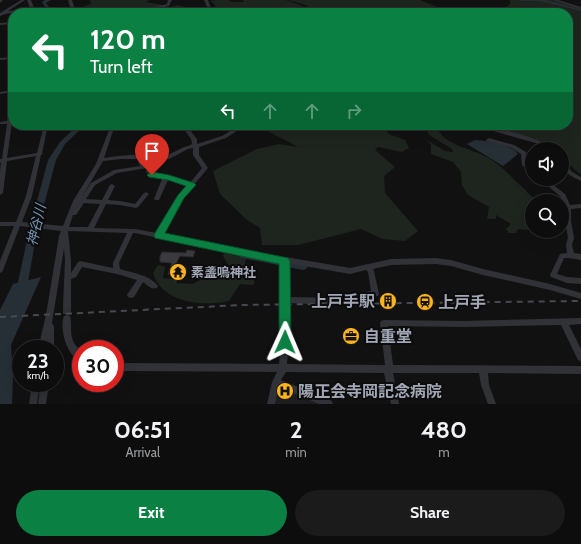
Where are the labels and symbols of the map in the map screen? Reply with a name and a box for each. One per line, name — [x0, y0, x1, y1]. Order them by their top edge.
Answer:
pin — [135, 134, 169, 175]
water label: 神谷川 — [23, 201, 50, 247]
temple icon: 素盞嗚神社 — [168, 262, 188, 282]
place label: 素盞嗚神社 — [191, 264, 256, 280]
building icon: 上戸手駅 — [378, 291, 398, 311]
place label: 上戸手駅 — [311, 292, 375, 311]
station icon: 上戸手 — [415, 292, 435, 312]
place label: 上戸手 — [438, 293, 486, 312]
position arrow — [264, 321, 306, 363]
office icon: 自重堂 — [341, 326, 361, 346]
place label: 自重堂 — [364, 327, 412, 346]
speed limit sign: 30 — [72, 340, 124, 392]
hospital icon: 陽正会寺岡記念病院 — [275, 381, 295, 401]
place label: 陽正会寺岡記念病院 — [298, 382, 442, 401]

